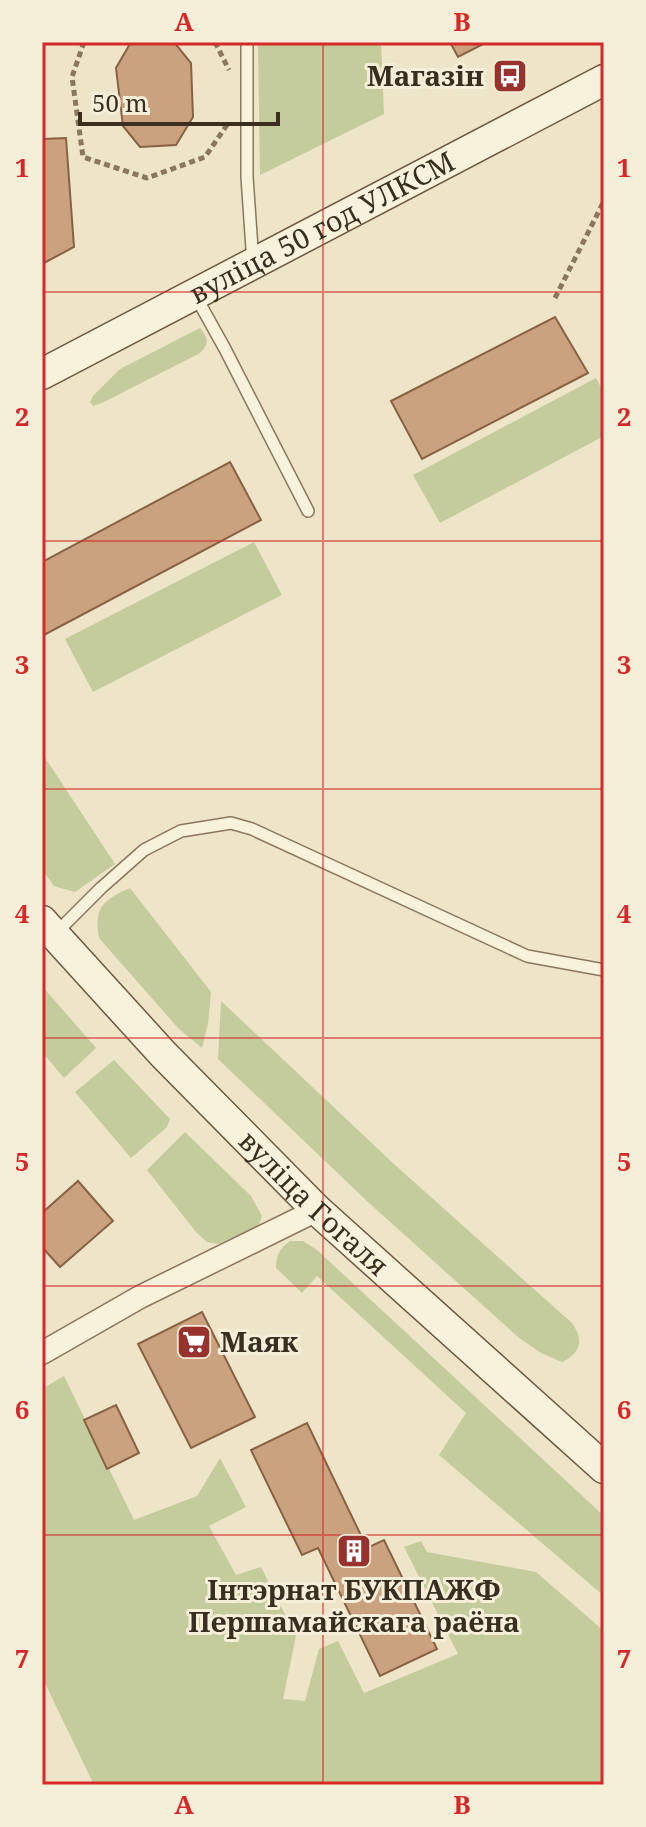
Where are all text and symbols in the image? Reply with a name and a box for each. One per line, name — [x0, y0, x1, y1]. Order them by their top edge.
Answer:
text: A — [174, 3, 194, 39]
text: B — [453, 3, 471, 39]
place label: Магазін — [367, 56, 484, 94]
bus stop icon: Магазін — [491, 57, 529, 95]
scale bar — [80, 76, 278, 126]
text: 50 m — [92, 86, 148, 119]
street label: вуліца 50 год УЛКСМ — [182, 141, 461, 312]
text: 1 — [15, 149, 29, 185]
text: 1 — [617, 149, 631, 185]
text: 2 — [15, 398, 29, 434]
text: 2 — [617, 398, 631, 434]
text: 3 — [15, 646, 29, 682]
text: 3 — [617, 646, 631, 682]
text: 4 — [15, 895, 30, 931]
text: 4 — [617, 895, 632, 931]
street label: вуліца Гогаля — [231, 1122, 397, 1284]
text: 5 — [15, 1143, 29, 1179]
text: 5 — [617, 1143, 631, 1179]
place label: Маяк — [220, 1322, 299, 1360]
supermarket icon: Маяк — [175, 1323, 213, 1361]
text: 6 — [15, 1391, 29, 1427]
text: 6 — [617, 1391, 631, 1427]
building icon: Інтэрнат БУКПАЖФ Першамайскага раёна — [335, 1532, 373, 1570]
place label: Інтэрнат БУКПАЖФ Першамайскага раёна — [188, 1570, 520, 1640]
text: 7 — [15, 1640, 29, 1676]
text: 7 — [617, 1640, 631, 1676]
text: A — [174, 1786, 194, 1822]
text: B — [453, 1786, 471, 1822]

